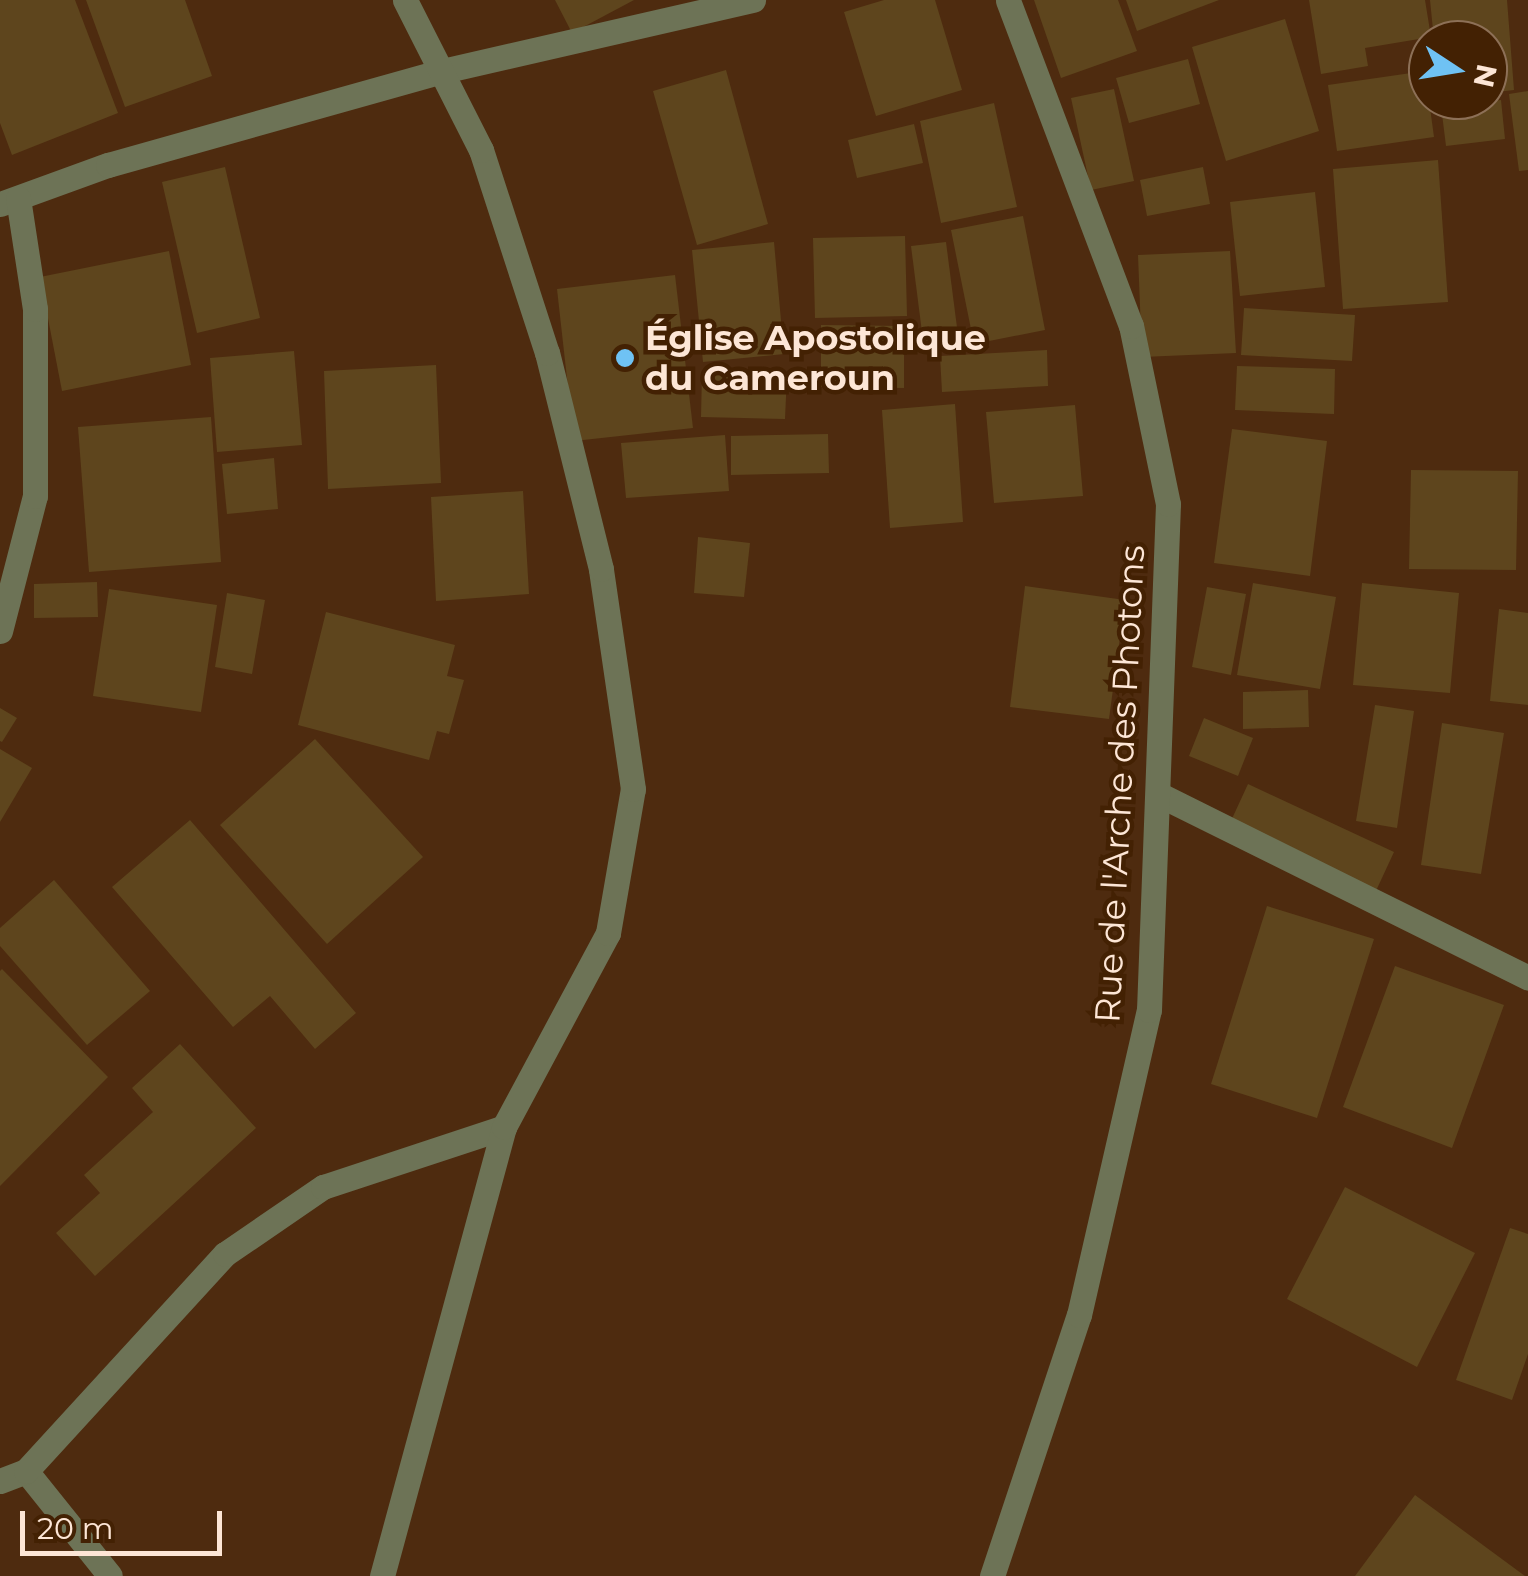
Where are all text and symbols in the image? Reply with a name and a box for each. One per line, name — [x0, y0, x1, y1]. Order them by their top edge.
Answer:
north arrow — [1408, 20, 1508, 120]
text: N — [1466, 61, 1504, 90]
place label: Église Apostolique du Cameroun — [645, 317, 986, 399]
marker: Église Apostolique du Cameroun — [614, 347, 636, 369]
street label: Rue de l'Arche des Photons — [1087, 544, 1153, 1024]
scale bar — [25, 1491, 228, 1553]
text: 20 m — [37, 1510, 114, 1547]

